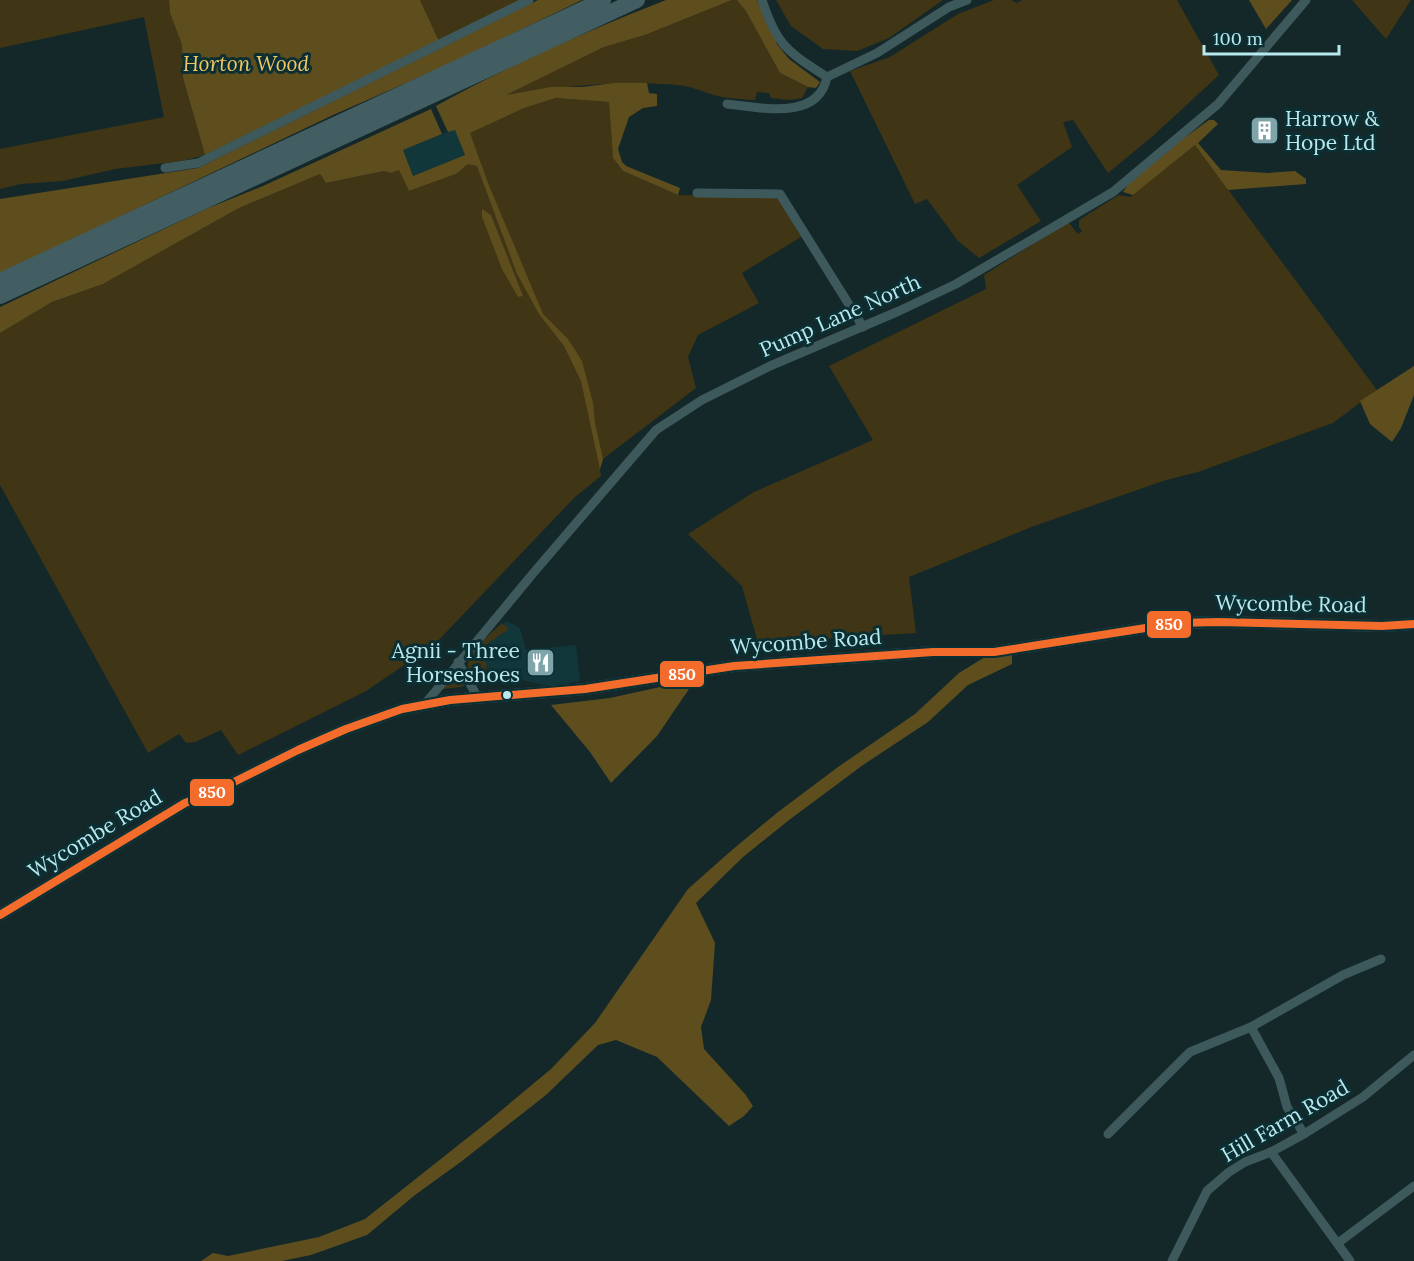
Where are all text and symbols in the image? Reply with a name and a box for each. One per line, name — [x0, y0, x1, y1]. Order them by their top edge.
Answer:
scale bar — [1204, 18, 1339, 56]
text: 100 m — [1213, 27, 1263, 50]
park label: Horton Wood — [183, 50, 310, 77]
place label: Harrow & Hope Ltd — [1285, 105, 1380, 156]
building icon: Harrow & Hope Ltd — [1248, 115, 1280, 147]
street label: Pump Lane North — [755, 268, 924, 363]
street label: Wycombe Road — [1215, 589, 1367, 618]
line badge: 850 — [1146, 610, 1192, 639]
text: 850 — [1155, 614, 1183, 634]
street label: Wycombe Road — [730, 623, 882, 660]
place label: Agnii - Three Horseshoes — [391, 637, 520, 688]
restaurant icon: Agnii - Three Horseshoes — [525, 647, 557, 679]
line badge: 850 — [659, 660, 705, 688]
text: 850 — [668, 664, 696, 684]
unlabelled marker — [501, 689, 513, 701]
line badge: 850 — [189, 778, 235, 807]
text: 850 — [198, 782, 226, 802]
street label: Wycombe Road — [23, 783, 167, 884]
street label: Hill Farm Road — [1216, 1073, 1353, 1168]

